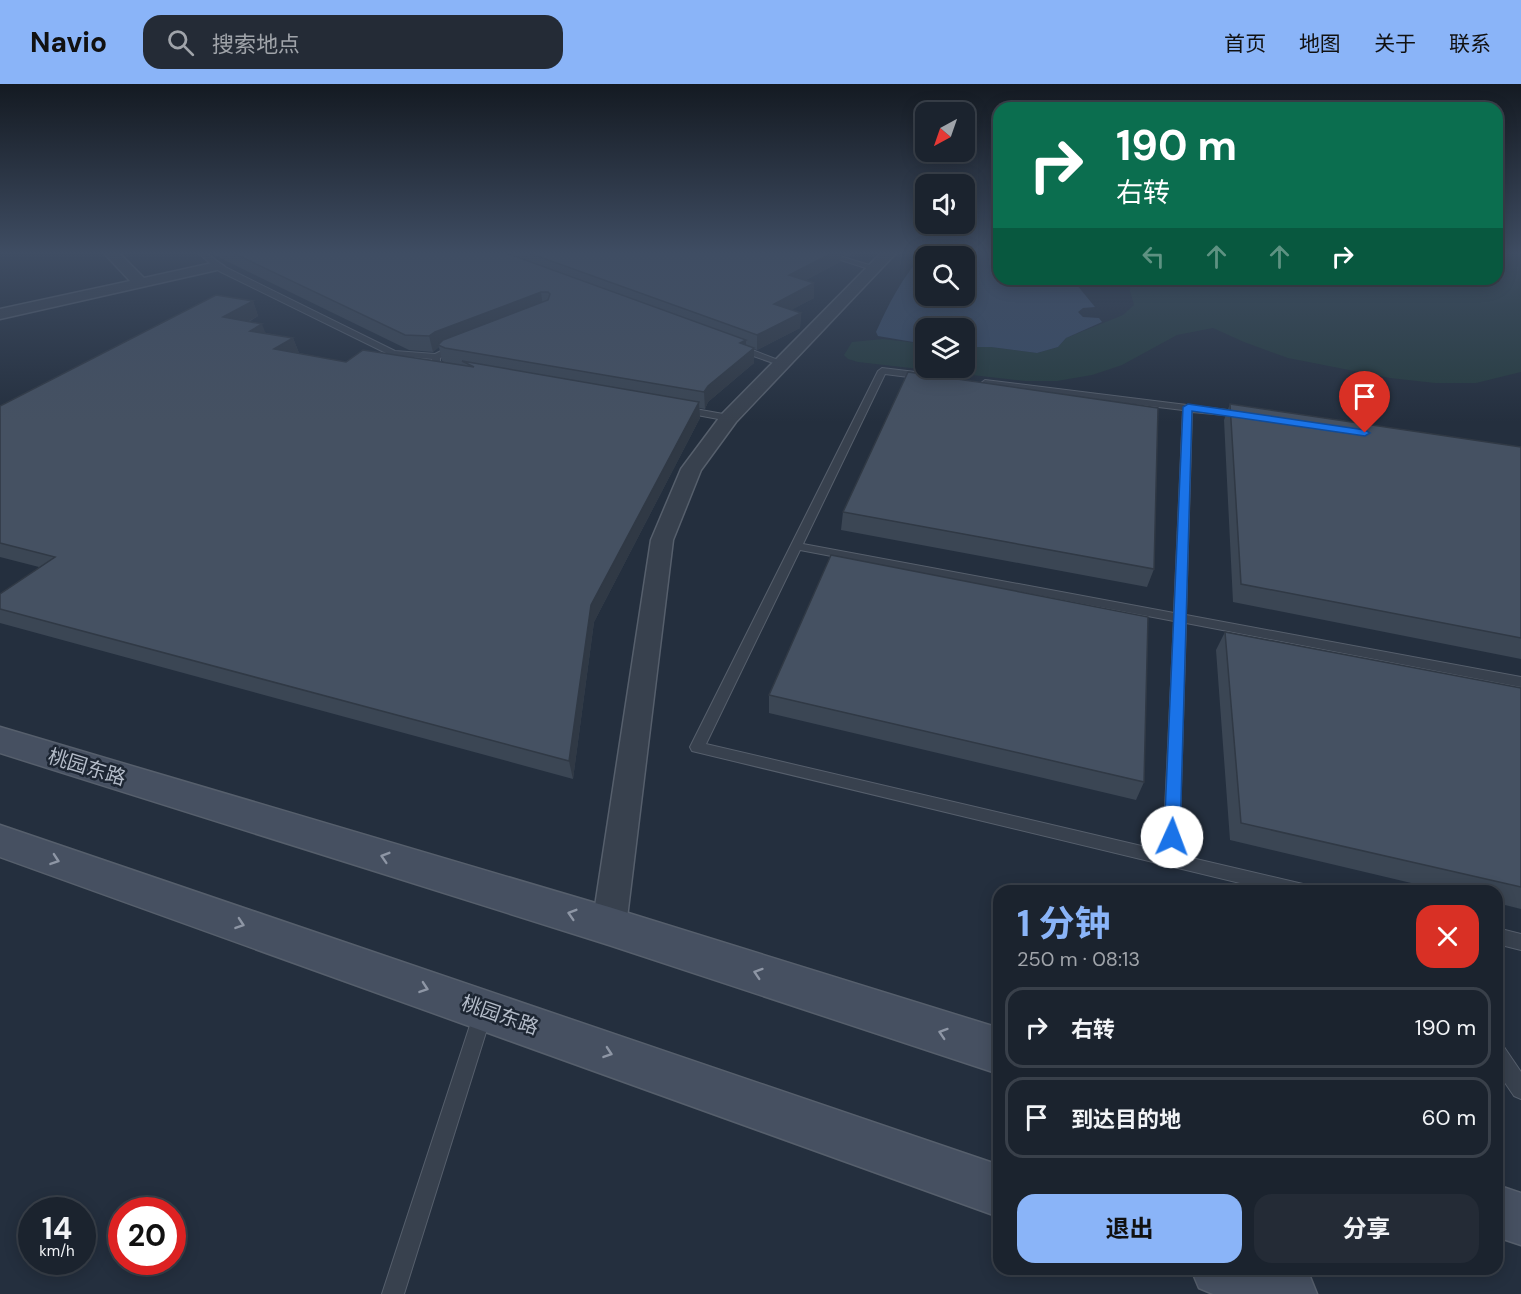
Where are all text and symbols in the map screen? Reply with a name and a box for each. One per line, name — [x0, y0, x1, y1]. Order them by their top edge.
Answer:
search box — [143, 15, 563, 69]
text: Navio — [30, 24, 107, 61]
icon: search — [164, 26, 197, 59]
text: 搜索地点 — [212, 30, 300, 59]
text: 首页 — [1224, 30, 1266, 58]
text: 地图 — [1299, 30, 1341, 58]
text: 关于 — [1374, 30, 1416, 58]
text: 联系 — [1449, 30, 1491, 58]
north arrow — [915, 102, 975, 162]
map controls — [915, 102, 975, 378]
text: 190 m — [1116, 118, 1237, 173]
icon: right — [1017, 126, 1095, 204]
button: sound — [915, 174, 975, 234]
text: 右转 — [1116, 175, 1170, 210]
icon: left — [1137, 240, 1170, 273]
icon: ahead — [1200, 240, 1233, 273]
icon: ahead — [1263, 240, 1296, 273]
icon: right — [1326, 240, 1359, 273]
button: search — [915, 246, 975, 306]
button: layers — [915, 318, 975, 378]
pin — [1339, 371, 1390, 433]
icon: arrive — [1348, 380, 1381, 413]
street label: 桃园东路 — [45, 743, 129, 791]
position arrow — [1140, 805, 1204, 869]
one-way arrow — [380, 852, 391, 865]
one-way arrow — [49, 853, 60, 866]
text: 1 分钟 — [1017, 900, 1111, 947]
button: close — [1416, 905, 1479, 968]
one-way arrow — [567, 909, 578, 921]
one-way arrow — [234, 917, 244, 930]
text: 250 m · 08:13 — [1017, 946, 1140, 972]
one-way arrow — [753, 968, 764, 981]
one-way arrow — [418, 981, 429, 994]
street label: 桃园东路 — [458, 990, 542, 1040]
icon: right — [1020, 1011, 1053, 1044]
text: 190 m — [1415, 1013, 1476, 1042]
text: 右转 — [1071, 1015, 1115, 1044]
one-way arrow — [938, 1028, 949, 1040]
one-way arrow — [602, 1045, 613, 1058]
icon: arrive — [1020, 1101, 1053, 1134]
text: 60 m — [1422, 1103, 1476, 1132]
text: 到达目的地 — [1071, 1105, 1181, 1134]
button: 退出 — [1017, 1194, 1242, 1263]
button: 分享 — [1254, 1194, 1479, 1263]
speed limit sign: 20 — [108, 1197, 186, 1275]
text: 14 — [42, 1209, 72, 1248]
text: km/h — [39, 1241, 75, 1261]

